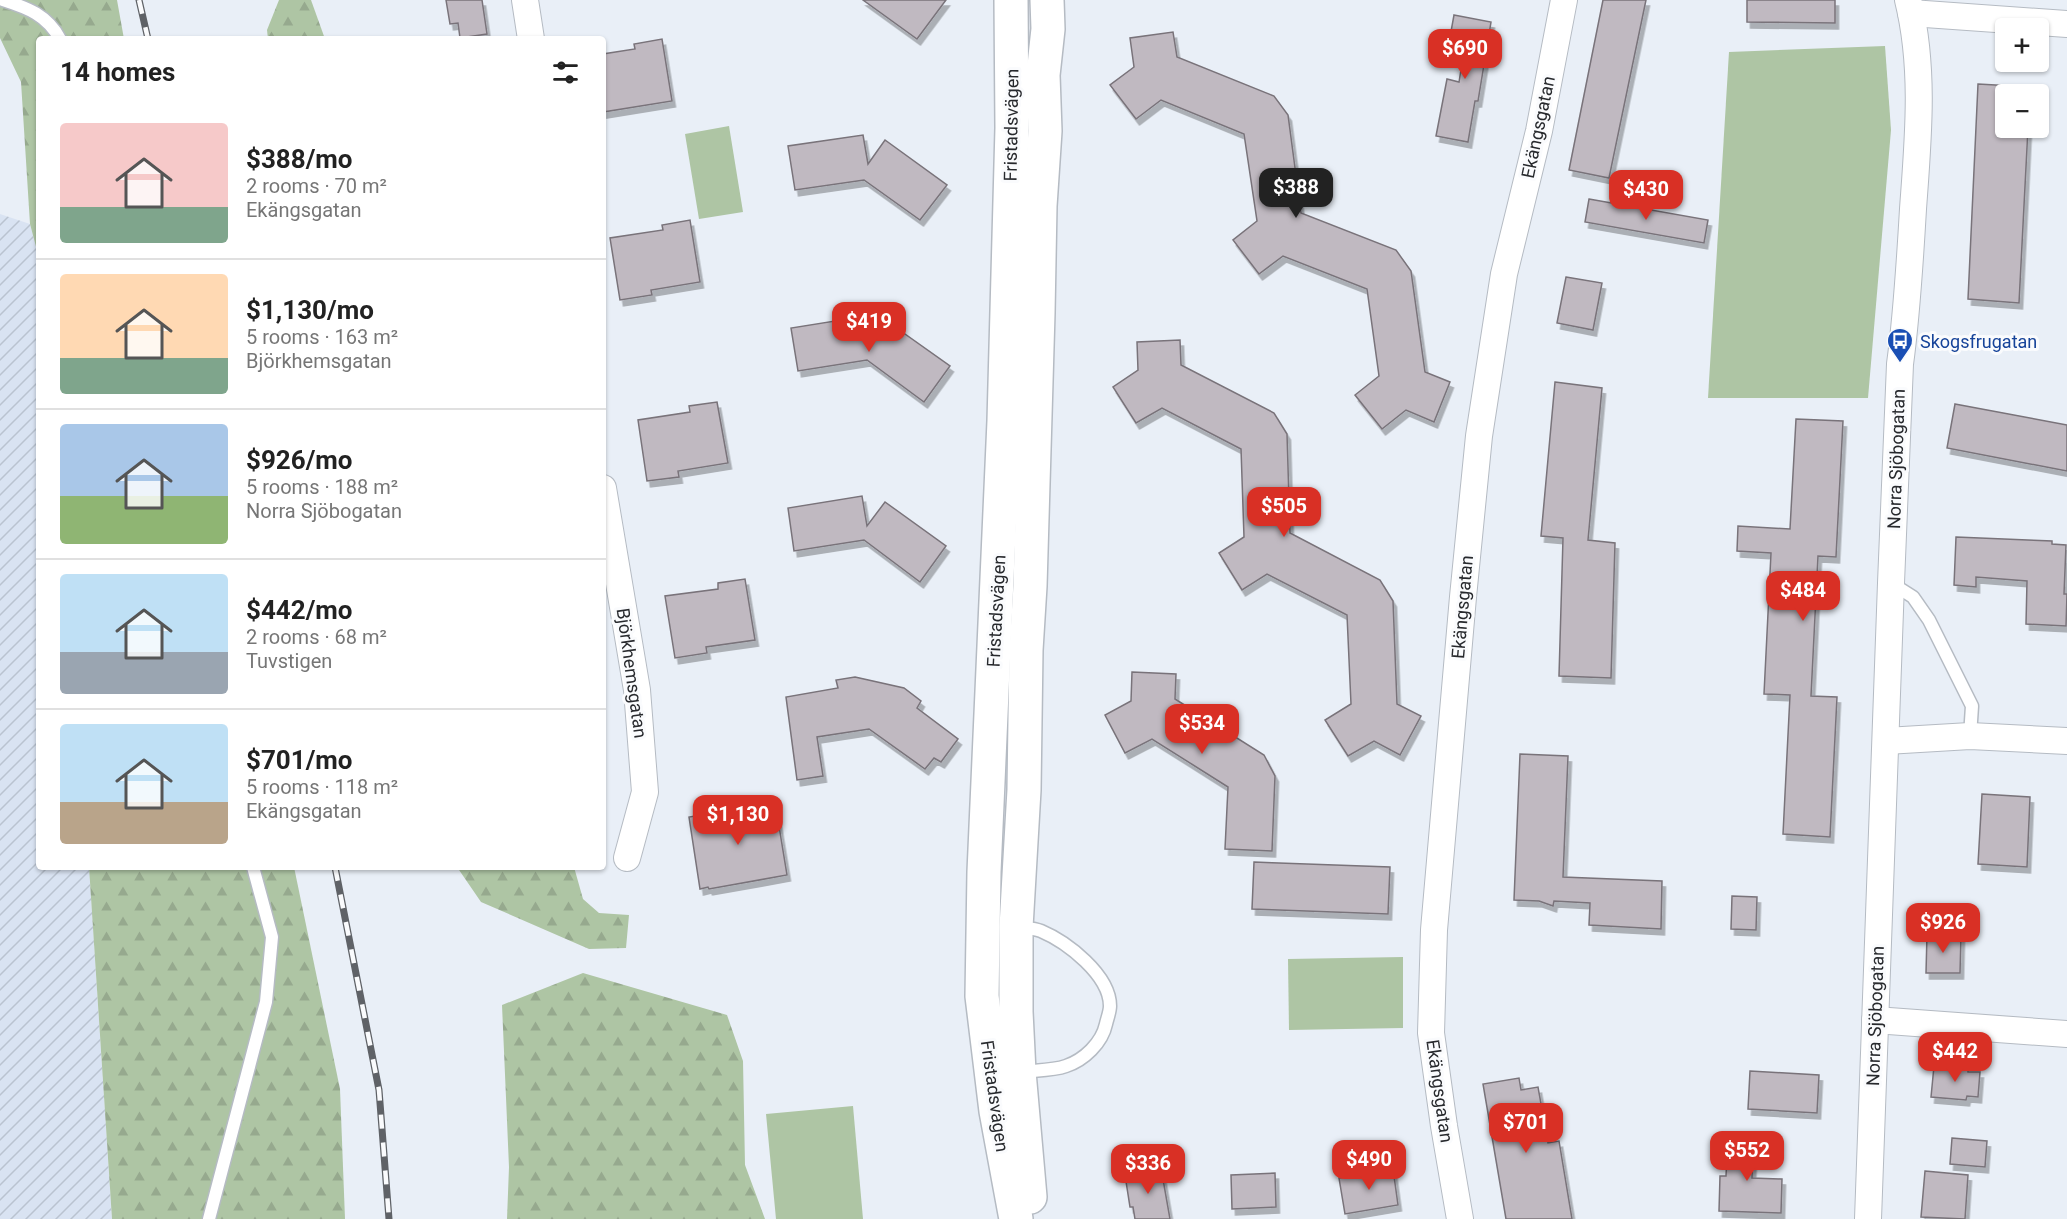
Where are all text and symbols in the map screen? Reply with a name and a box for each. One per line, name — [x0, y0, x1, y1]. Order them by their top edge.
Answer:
map controls — [1995, 18, 2049, 138]
button: + — [1995, 18, 2049, 72]
pin: $690 — [1429, 29, 1501, 80]
text: $690 — [1442, 36, 1488, 60]
icon: filters — [549, 56, 582, 89]
text: 14 homes — [60, 57, 175, 87]
street label: Fristadsvägen — [1000, 69, 1022, 181]
street label: Ekängsgatan — [1517, 74, 1559, 180]
button: − — [1995, 84, 2049, 138]
text: $388/mo — [246, 144, 353, 174]
icon: home — [108, 147, 180, 219]
pin: $388 — [1260, 168, 1332, 219]
pin: $430 — [1610, 170, 1682, 221]
text: 2 rooms · 70 m² — [246, 174, 387, 198]
text: $388 — [1273, 175, 1319, 199]
text: $430 — [1623, 177, 1669, 201]
text: Ekängsgatan — [246, 198, 362, 222]
text: $1,130/mo — [246, 295, 374, 325]
icon: home — [108, 298, 180, 370]
pin: $419 — [833, 302, 905, 353]
text: $419 — [846, 309, 892, 333]
text: 5 rooms · 163 m² — [246, 325, 398, 349]
bus stop icon: Skogsfrugatan — [1885, 326, 1915, 364]
place label: Skogsfrugatan — [1920, 331, 2037, 352]
text: Björkhemsgatan — [246, 349, 392, 373]
street label: Norra Sjöbogatan — [1883, 388, 1909, 530]
text: $926/mo — [246, 445, 353, 475]
icon: home — [108, 448, 180, 520]
text: 5 rooms · 188 m² — [246, 475, 398, 499]
pin: $505 — [1248, 487, 1320, 538]
text: $505 — [1261, 494, 1307, 518]
text: Norra Sjöbogatan — [246, 499, 402, 523]
street label: Fristadsvägen — [983, 554, 1009, 668]
street label: Ekängsgatan — [1447, 554, 1477, 660]
pin: $484 — [1767, 571, 1839, 622]
text: $484 — [1780, 578, 1826, 602]
text: $442/mo — [246, 595, 353, 625]
icon: home — [108, 598, 180, 670]
street label: Björkhemsgatan — [612, 607, 652, 739]
text: 2 rooms · 68 m² — [246, 625, 387, 649]
text: Tuvstigen — [246, 649, 332, 673]
pin: $534 — [1166, 704, 1238, 755]
text: $534 — [1179, 711, 1225, 735]
text: $701/mo — [246, 745, 353, 775]
icon: home — [108, 748, 180, 820]
text: 5 rooms · 118 m² — [246, 775, 398, 799]
pin: $1,130 — [689, 795, 787, 846]
text: Ekängsgatan — [246, 799, 362, 823]
text: $1,130 — [707, 802, 769, 826]
pin: $926 — [1907, 903, 1979, 954]
text: $926 — [1920, 910, 1966, 934]
street label: Norra Sjöbogatan — [1862, 945, 1888, 1087]
pin: $442 — [1919, 1032, 1991, 1083]
street label: Ekängsgatan — [1422, 1038, 1458, 1144]
street label: Fristadsvägen — [977, 1039, 1013, 1153]
text: $442 — [1932, 1039, 1978, 1063]
pin: $701 — [1490, 1103, 1562, 1154]
text: $701 — [1503, 1110, 1549, 1134]
pin: $552 — [1711, 1131, 1783, 1182]
text: $552 — [1724, 1138, 1770, 1162]
pin: $490 — [1333, 1140, 1405, 1191]
pin: $336 — [1112, 1144, 1184, 1195]
text: $490 — [1346, 1147, 1392, 1171]
text: $336 — [1125, 1151, 1171, 1175]

